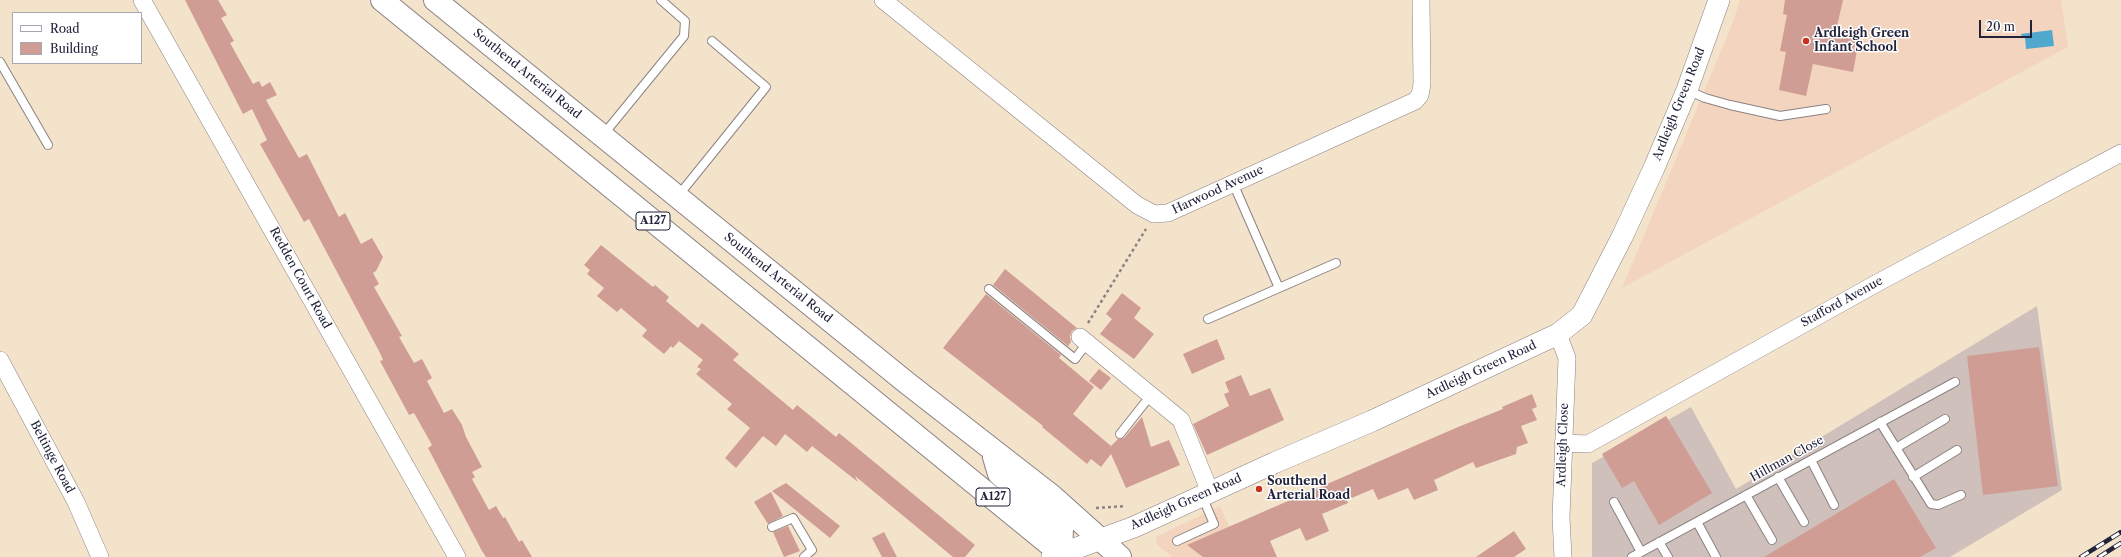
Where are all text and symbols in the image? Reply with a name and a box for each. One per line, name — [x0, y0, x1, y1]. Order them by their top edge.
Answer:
legend — [12, 12, 142, 64]
scale bar — [1981, 12, 2034, 38]
text: 20 m — [1986, 19, 2015, 34]
text: Road — [50, 21, 80, 36]
street label: Southend Arterial Road — [470, 26, 584, 122]
place label: Ardleigh Green Infant School — [1814, 27, 1909, 55]
marker: Ardleigh Green Infant School — [1801, 36, 1811, 46]
text: Building — [50, 41, 98, 56]
street label: Ardleigh Green Road — [1650, 45, 1708, 163]
street label: Harwood Avenue — [1170, 163, 1266, 217]
road number: A127 — [636, 212, 670, 230]
street label: Redden Court Road — [266, 225, 334, 331]
street label: Southend Arterial Road — [721, 230, 835, 326]
street label: Stafford Avenue — [1799, 274, 1885, 330]
street label: Ardleigh Green Road — [1423, 338, 1539, 402]
street label: Ardleigh Close — [1554, 403, 1572, 487]
street label: Beltinge Road — [27, 418, 77, 496]
street label: Hillman Close — [1748, 433, 1826, 485]
street label: Ardleigh Green Road — [1128, 471, 1244, 533]
place label: Southend Arterial Road — [1267, 475, 1350, 503]
marker: Southend Arterial Road — [1254, 484, 1264, 494]
road number: A127 — [976, 488, 1010, 506]

